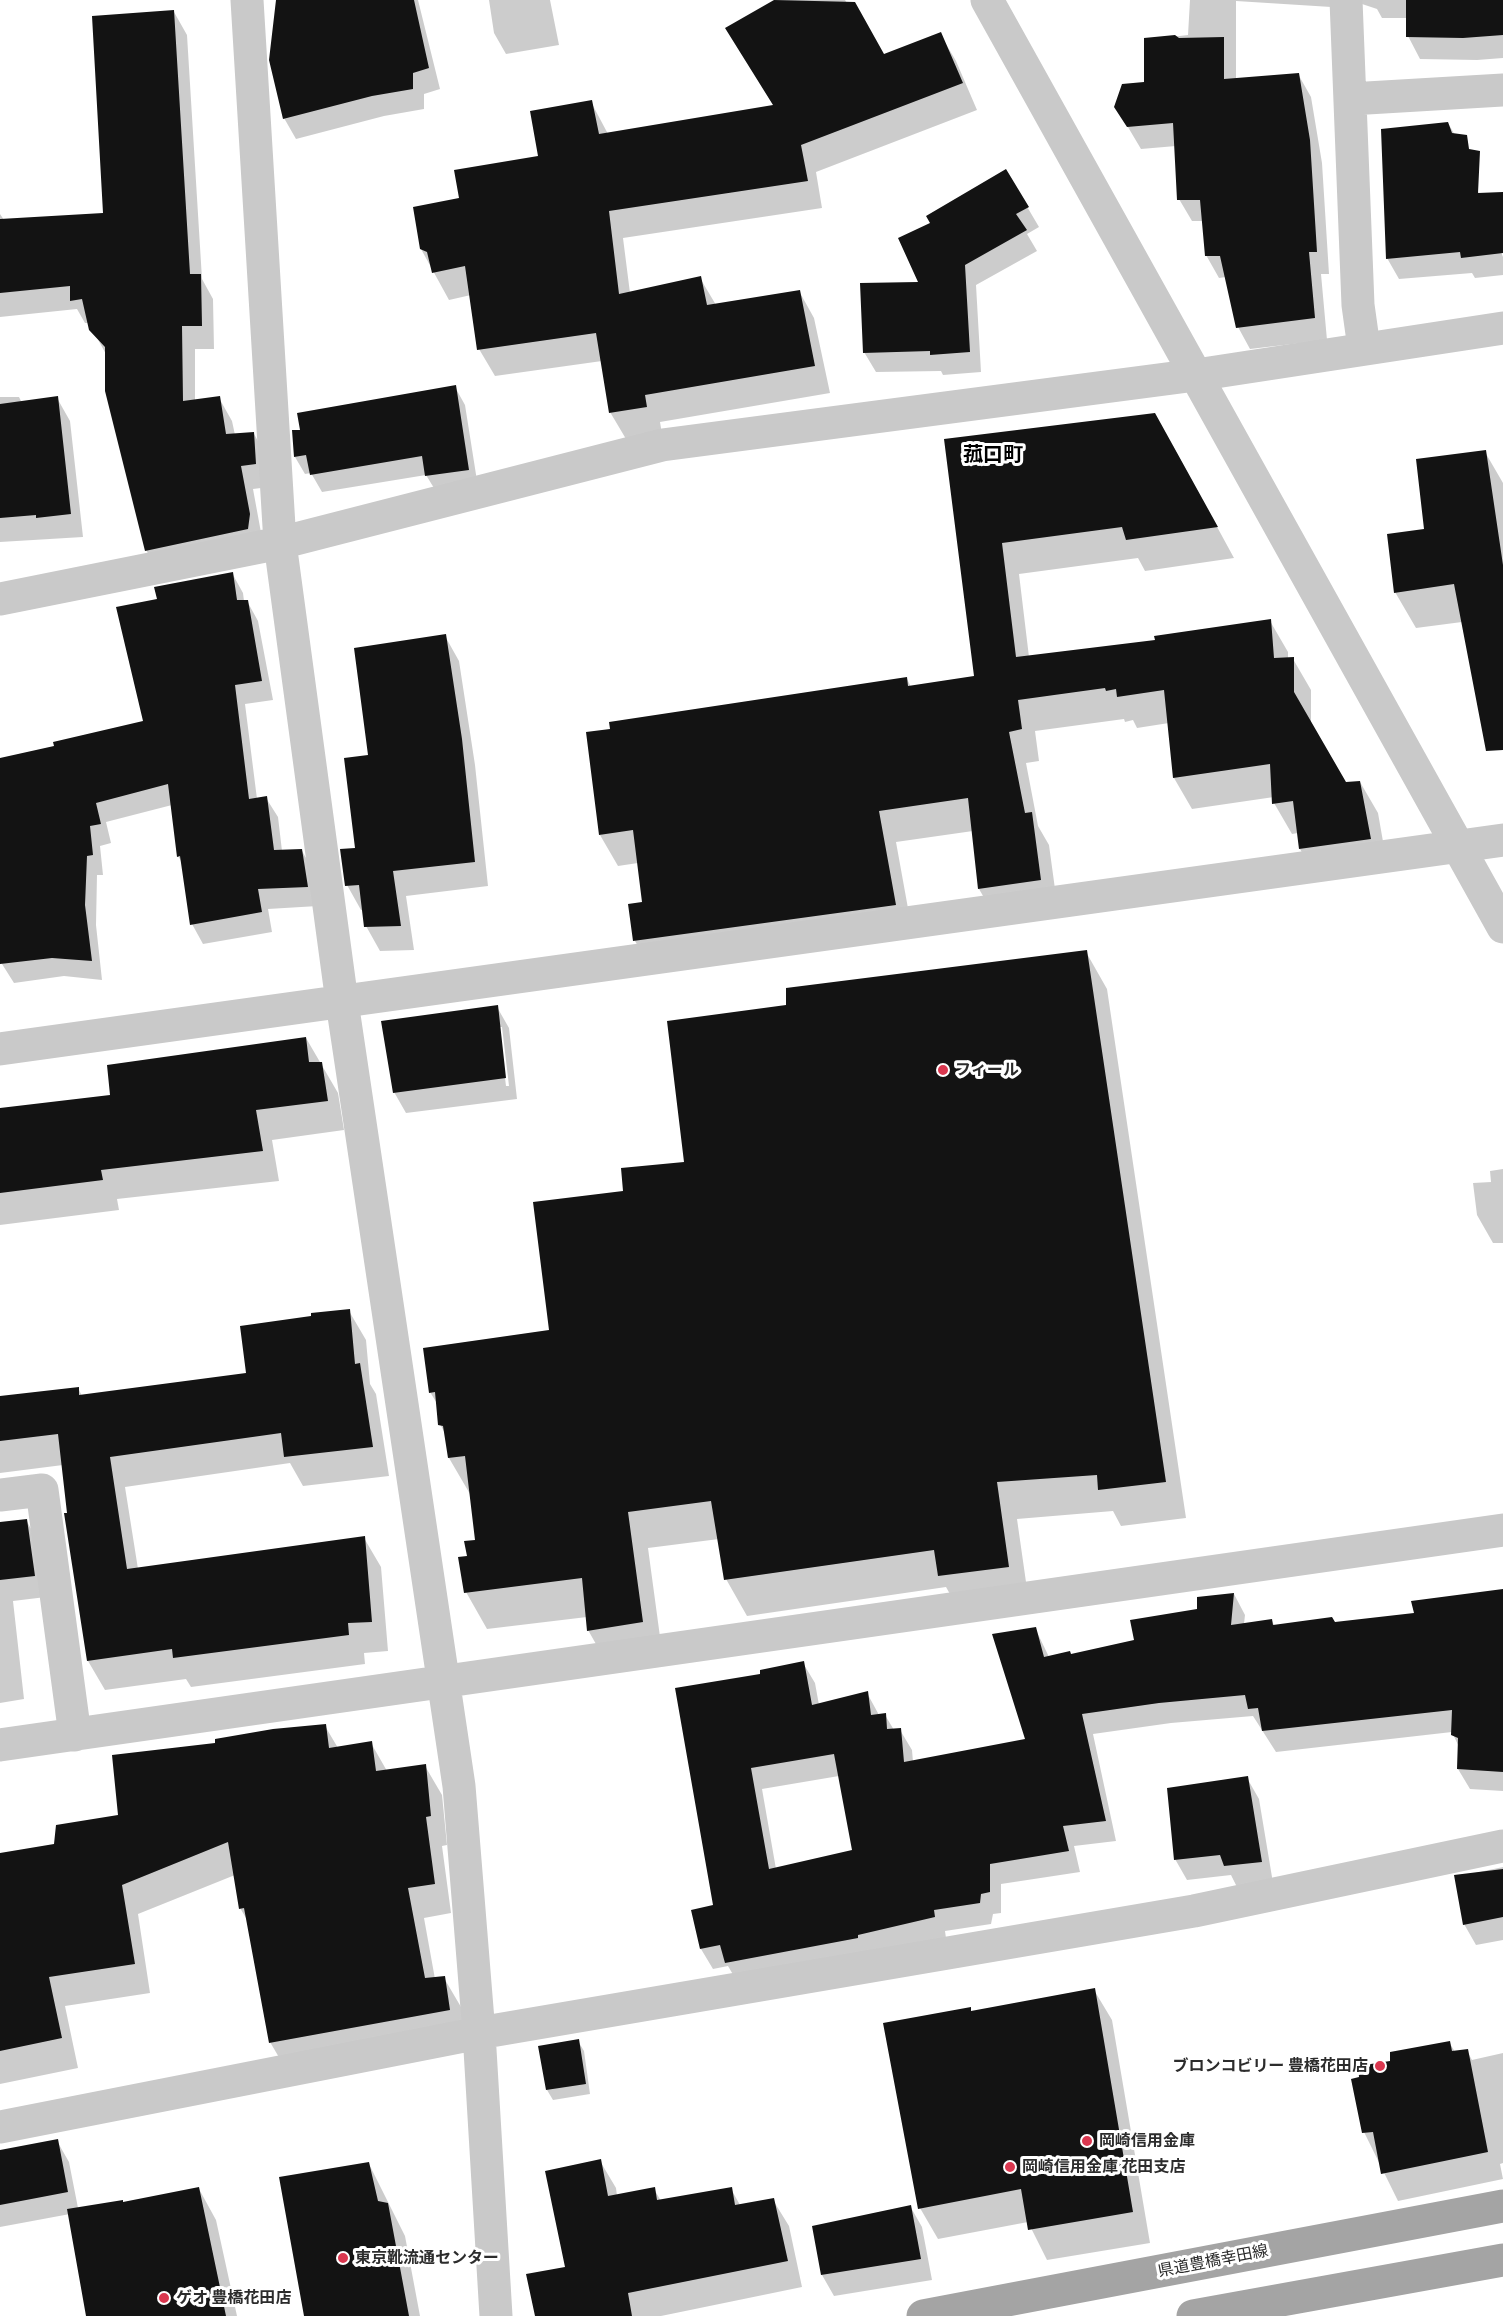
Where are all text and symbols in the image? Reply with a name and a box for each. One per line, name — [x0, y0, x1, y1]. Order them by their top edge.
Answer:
district label: 菰口町 — [963, 443, 1023, 467]
place label: フィール — [955, 1060, 1019, 1080]
marker: フィール — [936, 1063, 950, 1077]
place label: ブロンコビリー 豊橋花田店 — [1172, 2056, 1368, 2076]
marker: ブロンコビリー 豊橋花田店 — [1373, 2059, 1387, 2073]
place label: 岡崎信用金庫 — [1099, 2131, 1195, 2151]
marker: 岡崎信用金庫 — [1080, 2134, 1094, 2148]
place label: 岡崎信用金庫 花田支店 — [1022, 2157, 1186, 2177]
marker: 岡崎信用金庫 花田支店 — [1003, 2160, 1017, 2174]
street label: 県道豊橋幸田線 — [1156, 2241, 1270, 2281]
place label: 東京靴流通センター — [355, 2248, 499, 2268]
marker: 東京靴流通センター — [336, 2251, 350, 2265]
place label: ゲオ 豊橋花田店 — [176, 2288, 292, 2308]
marker: ゲオ 豊橋花田店 — [157, 2291, 171, 2305]

